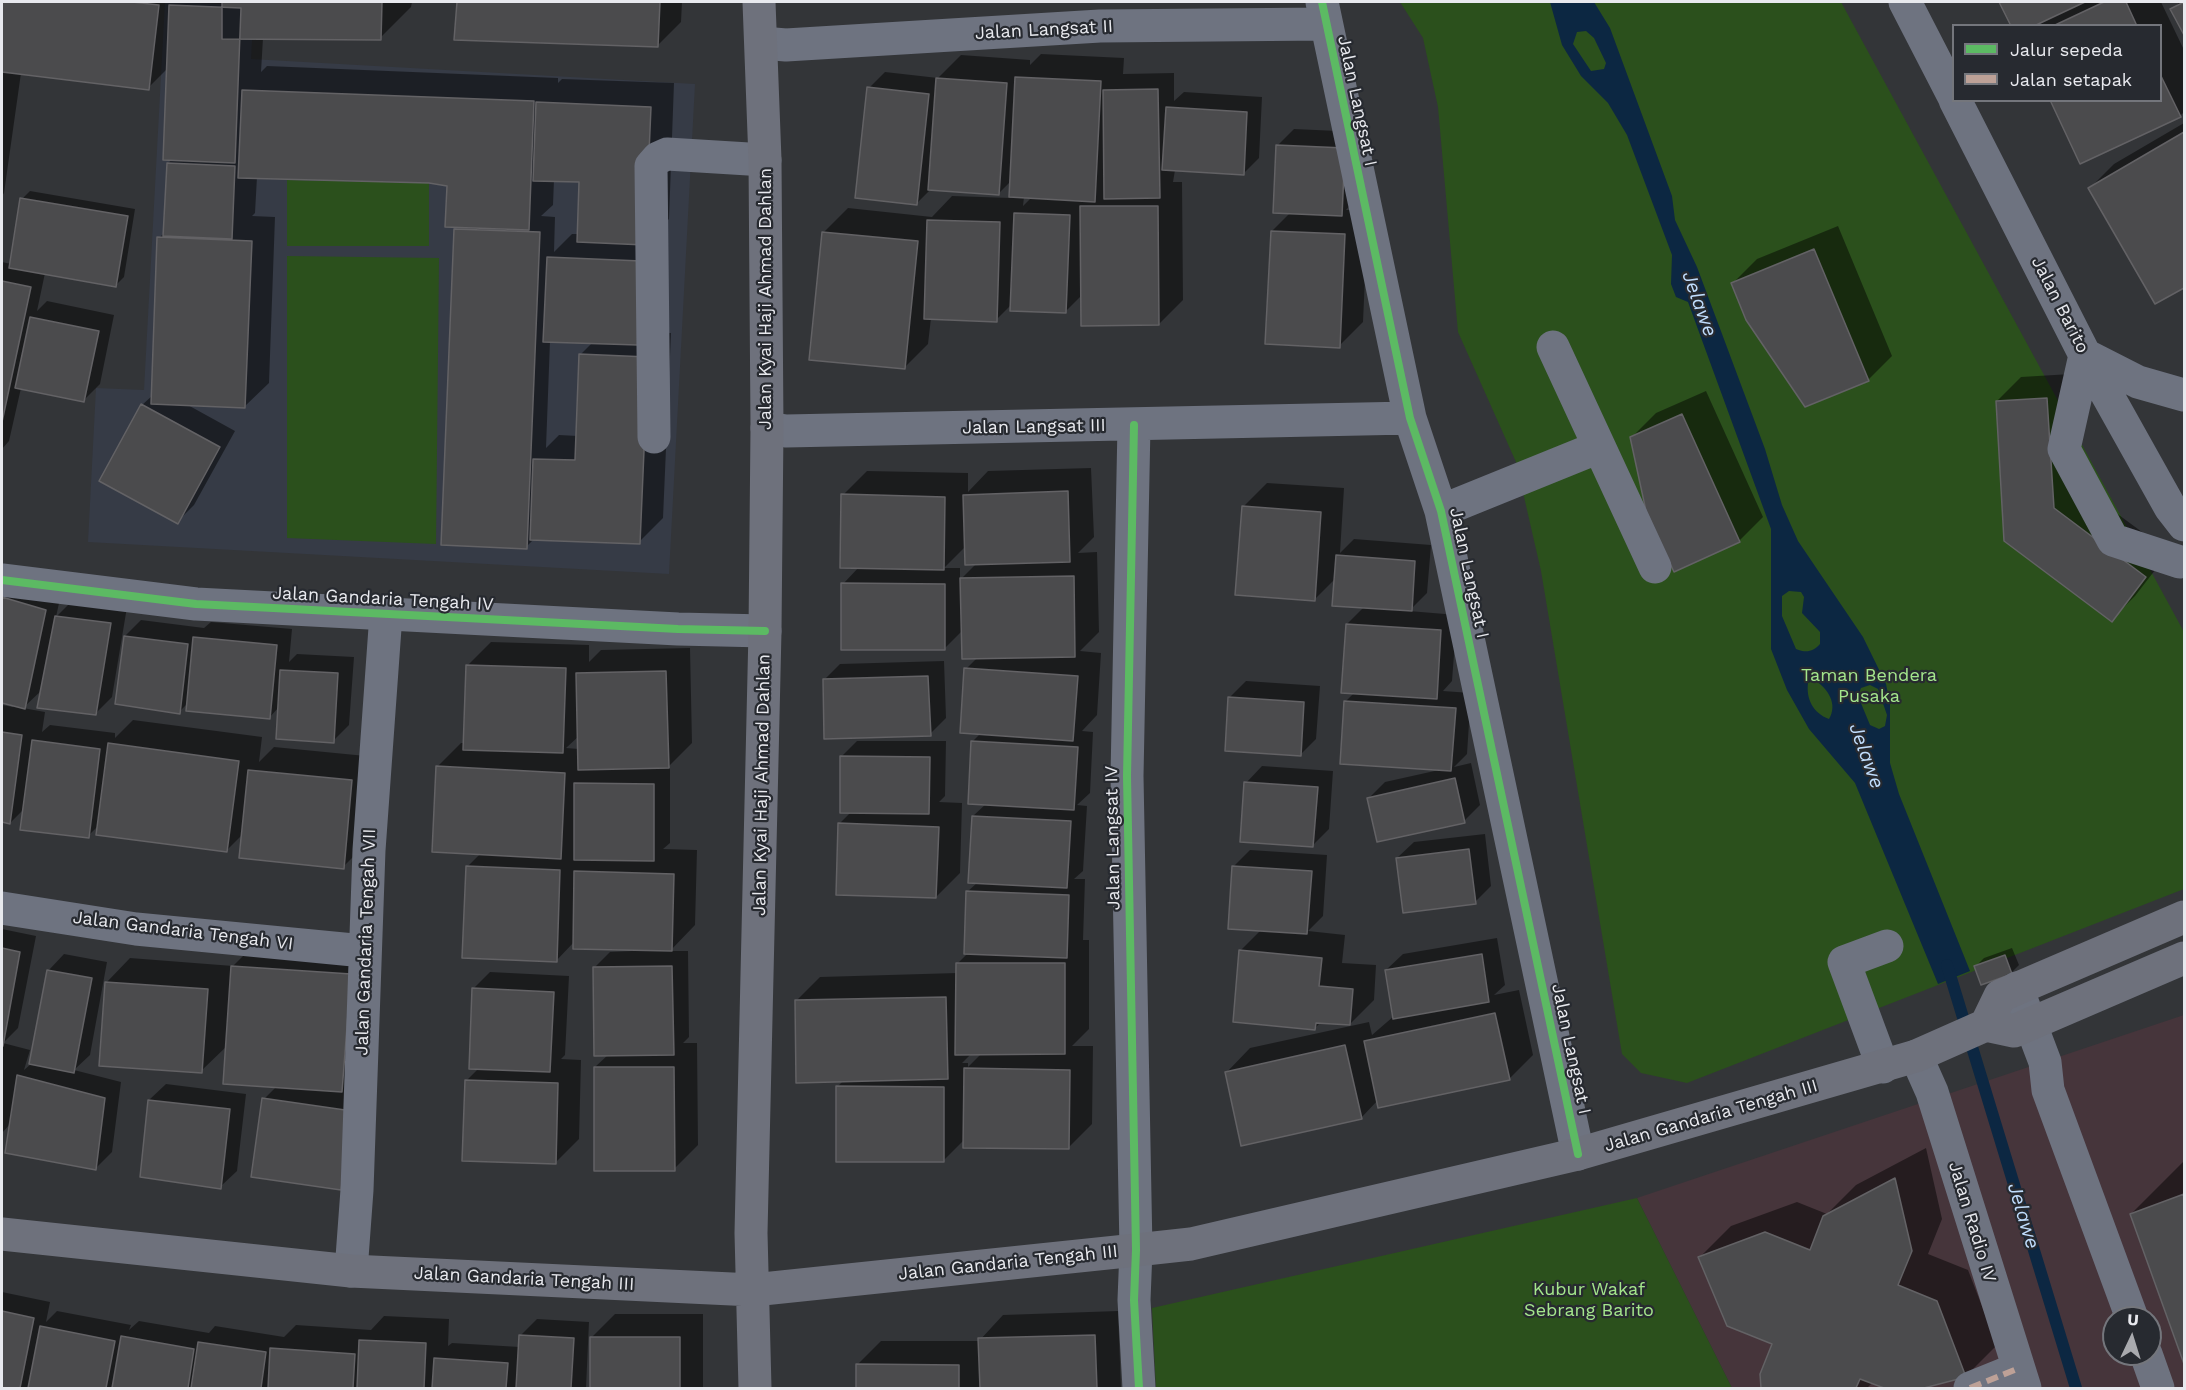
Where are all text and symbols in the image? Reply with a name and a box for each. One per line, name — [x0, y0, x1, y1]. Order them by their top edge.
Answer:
street label: Jalan Langsat II — [974, 16, 1114, 44]
legend — [1952, 24, 2162, 102]
street label: Jalan Langsat I — [1333, 34, 1381, 168]
text: Jalur sepeda — [2010, 39, 2123, 60]
text: Jalan setapak — [2010, 69, 2132, 90]
street label: Jalan Kyai Haji Ahmad Dahlan — [755, 168, 777, 430]
street label: Jalan Barito — [2026, 253, 2094, 357]
water label: Jelawe — [1676, 268, 1722, 340]
street label: Jalan Langsat III — [962, 415, 1106, 439]
street label: Jalan Langsat I — [1445, 506, 1493, 640]
street label: Jalan Gandaria Tengah IV — [272, 582, 494, 616]
street label: Jalan Kyai Haji Ahmad Dahlan — [749, 654, 775, 916]
park label: Taman Bendera Pusaka — [1801, 665, 1937, 708]
water label: Jelawe — [1843, 720, 1889, 792]
street label: Jalan Langsat IV — [1101, 765, 1125, 911]
street label: Jalan Gandaria Tengah VII — [351, 828, 381, 1056]
street label: Jalan Gandaria Tengah VI — [72, 907, 294, 955]
street label: Jalan Langsat I — [1547, 982, 1595, 1116]
street label: Jalan Gandaria Tengah III — [1602, 1075, 1820, 1157]
street label: Jalan Radio IV — [1943, 1159, 2001, 1285]
water label: Jelawe — [2002, 1180, 2044, 1252]
street label: Jalan Gandaria Tengah III — [897, 1241, 1119, 1285]
street label: Jalan Gandaria Tengah III — [413, 1262, 635, 1296]
park label: Kubur Wakaf Sebrang Barito — [1524, 1279, 1654, 1322]
north arrow — [2102, 1306, 2162, 1366]
text: U — [2127, 1310, 2139, 1329]

